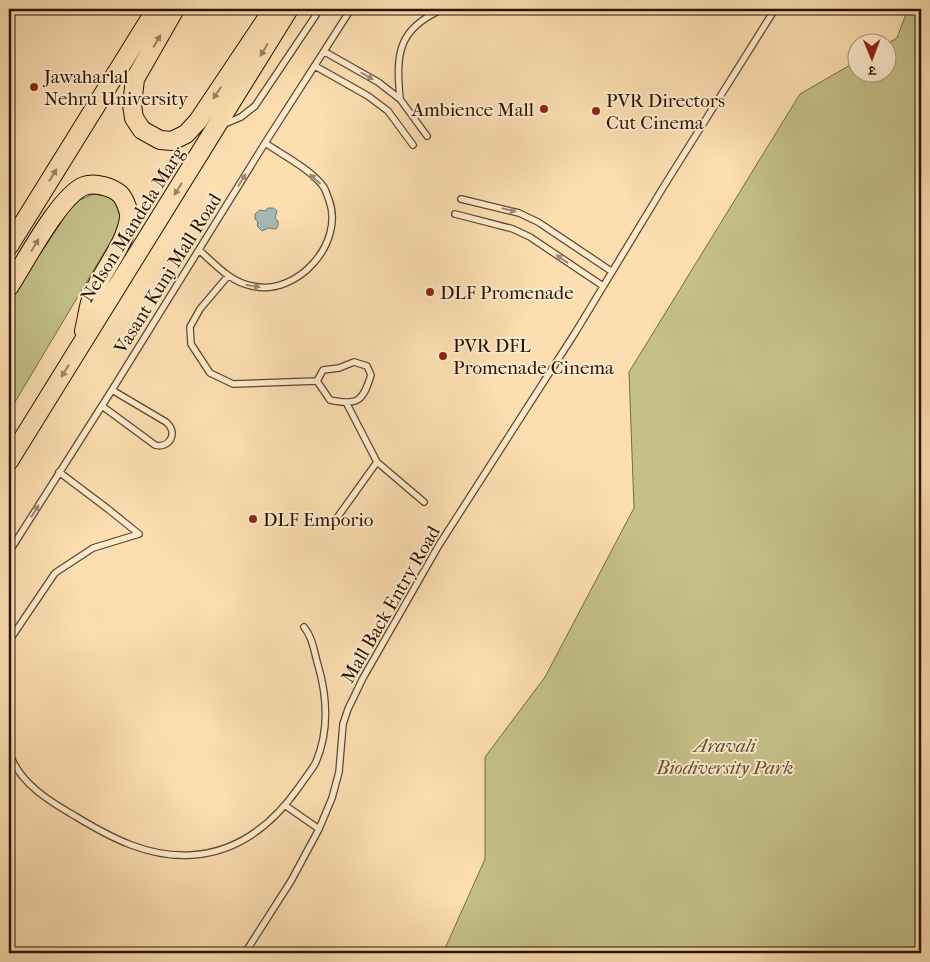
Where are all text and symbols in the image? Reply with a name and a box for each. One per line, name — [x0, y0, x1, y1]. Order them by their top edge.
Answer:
north arrow — [848, 32, 898, 82]
one-way arrow — [153, 33, 161, 48]
one-way arrow — [259, 44, 269, 57]
text: उ — [868, 62, 877, 79]
place label: Jawaharlal Nehru University — [42, 66, 189, 110]
one-way arrow — [360, 72, 374, 80]
marker: Jawaharlal Nehru University — [28, 81, 40, 93]
one-way arrow — [212, 86, 222, 100]
place label: PVR Directors Cut Cinema — [606, 90, 725, 134]
place label: Ambience Mall — [411, 99, 534, 121]
marker: Ambience Mall — [538, 103, 550, 115]
marker: PVR Directors Cut Cinema — [590, 105, 602, 117]
street label: Nelson Mandela Marg — [76, 142, 190, 306]
one-way arrow — [48, 168, 58, 181]
one-way arrow — [310, 173, 322, 185]
one-way arrow — [237, 174, 246, 187]
one-way arrow — [174, 182, 183, 195]
street label: Vasant Kunj Mall Road — [109, 189, 226, 358]
one-way arrow — [501, 206, 516, 214]
one-way arrow — [30, 239, 39, 252]
one-way arrow — [556, 254, 569, 264]
one-way arrow — [245, 282, 261, 290]
place label: DLF Promenade — [440, 282, 574, 304]
marker: DLF Promenade — [424, 286, 436, 298]
place label: PVR DFL Promenade Cinema — [453, 335, 614, 379]
marker: PVR DFL Promenade Cinema — [437, 350, 449, 362]
one-way arrow — [60, 364, 69, 378]
one-way arrow — [30, 504, 39, 517]
place label: DLF Emporio — [263, 509, 374, 531]
marker: DLF Emporio — [247, 513, 259, 525]
street label: Mall Back Entry Road — [337, 521, 445, 687]
park label: Aravali Biodiversity Park — [656, 735, 793, 779]

